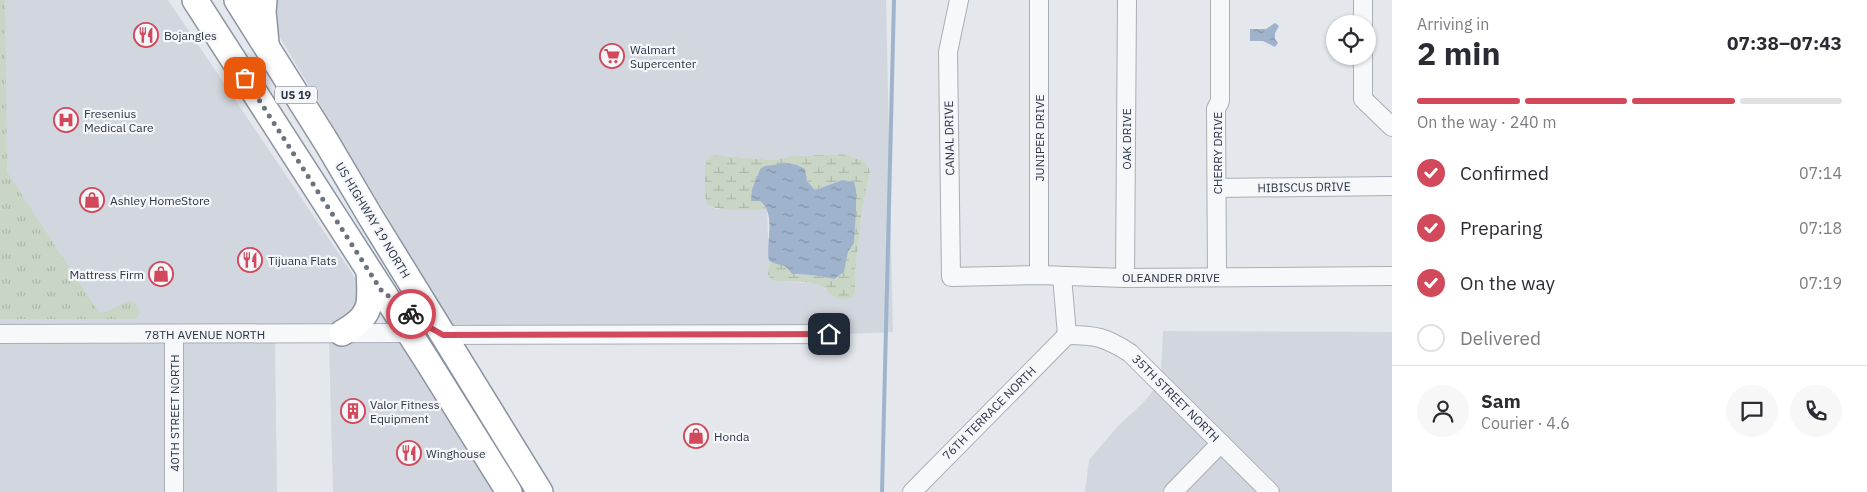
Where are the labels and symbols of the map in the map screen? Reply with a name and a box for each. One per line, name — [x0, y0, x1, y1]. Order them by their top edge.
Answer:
restaurant icon: Bojangles — [133, 22, 159, 48]
place label: Bojangles — [164, 28, 217, 43]
place label: Walmart Supercenter — [630, 42, 697, 71]
supermarket icon: Walmart Supercenter — [599, 43, 625, 69]
pin — [224, 57, 266, 99]
road number: US 19 — [275, 86, 317, 104]
street label: JUNIPER DRIVE — [1032, 94, 1047, 182]
street label: CANAL DRIVE — [941, 100, 957, 176]
place label: Fresenius Medical Care — [84, 106, 154, 135]
hospital icon: Fresenius Medical Care — [53, 107, 79, 133]
street label: OAK DRIVE — [1119, 108, 1134, 170]
street label: CHERRY DRIVE — [1210, 112, 1225, 194]
street label: US HIGHWAY 19 NORTH — [332, 159, 414, 281]
street label: HIBISCUS DRIVE — [1257, 179, 1351, 195]
shop icon: Ashley HomeStore — [79, 187, 105, 213]
place label: Ashley HomeStore — [110, 193, 210, 208]
restaurant icon: Tijuana Flats — [237, 247, 263, 273]
place label: Tijuana Flats — [268, 253, 337, 268]
shop icon: Mattress Firm — [148, 261, 174, 287]
place label: Mattress Firm — [70, 267, 144, 282]
street label: OLEANDER DRIVE — [1122, 270, 1220, 285]
courier — [386, 289, 436, 339]
pin — [808, 313, 850, 355]
street label: 78TH AVENUE NORTH — [145, 327, 265, 342]
street label: 35TH STREET NORTH — [1129, 351, 1223, 445]
street label: 40TH STREET NORTH — [167, 354, 182, 472]
street label: 76TH TERRACE NORTH — [939, 363, 1039, 463]
place label: Valor Fitness Equipment — [370, 397, 440, 426]
building icon: Valor Fitness Equipment — [340, 398, 366, 424]
shop icon: Honda — [683, 423, 709, 449]
place label: Honda — [714, 429, 750, 444]
restaurant icon: Winghouse — [396, 440, 422, 466]
place label: Winghouse — [426, 446, 486, 461]

